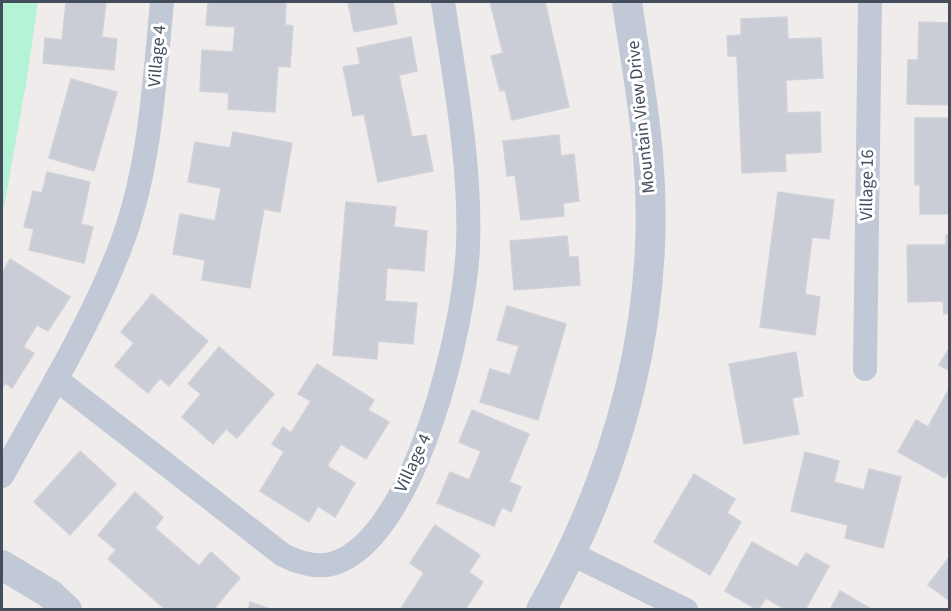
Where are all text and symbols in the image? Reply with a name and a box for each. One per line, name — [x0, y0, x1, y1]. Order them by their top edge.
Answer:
street label: Village 4 — [142, 24, 172, 88]
street label: Mountain View Drive — [621, 39, 661, 195]
street label: Village 16 — [854, 149, 880, 221]
street label: Village 4 — [389, 429, 438, 496]

